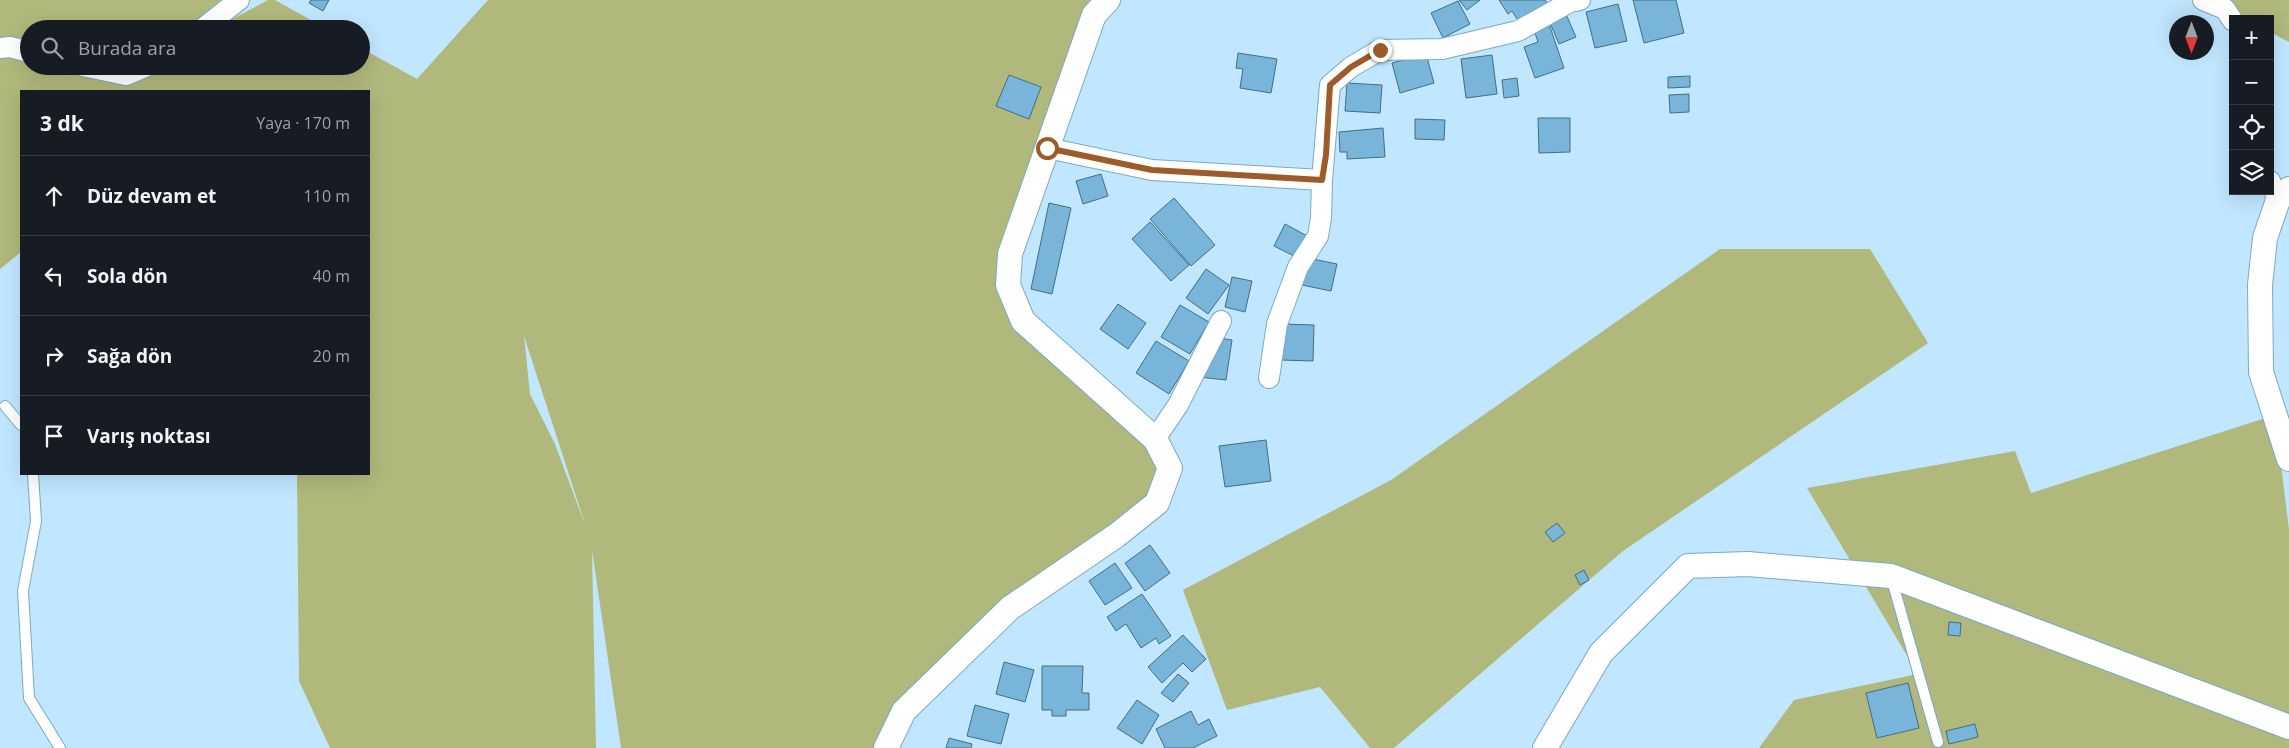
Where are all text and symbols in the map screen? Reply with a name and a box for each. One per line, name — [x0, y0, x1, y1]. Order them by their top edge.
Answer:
north arrow — [2169, 15, 2214, 60]
map controls — [2229, 15, 2274, 195]
button: + — [2229, 15, 2274, 60]
search box — [20, 20, 370, 75]
icon: search — [38, 34, 66, 62]
text: Burada ara — [78, 35, 176, 61]
route end — [1369, 39, 1392, 62]
button: − — [2229, 60, 2274, 105]
button: locate — [2229, 105, 2274, 150]
text: 3 dk — [40, 109, 84, 137]
text: Yaya · 170 m — [256, 112, 350, 134]
route start — [1036, 137, 1059, 160]
button: layers — [2229, 150, 2274, 195]
icon: ahead — [40, 182, 68, 210]
text: Düz devam et — [87, 183, 216, 209]
text: 110 m — [304, 185, 350, 207]
icon: left — [40, 262, 68, 290]
text: Sola dön — [87, 263, 168, 289]
text: 40 m — [313, 265, 350, 287]
icon: right — [40, 342, 68, 370]
text: Sağa dön — [87, 343, 172, 369]
text: 20 m — [313, 345, 350, 367]
icon: arrive — [40, 422, 68, 450]
text: Varış noktası — [87, 423, 211, 449]

